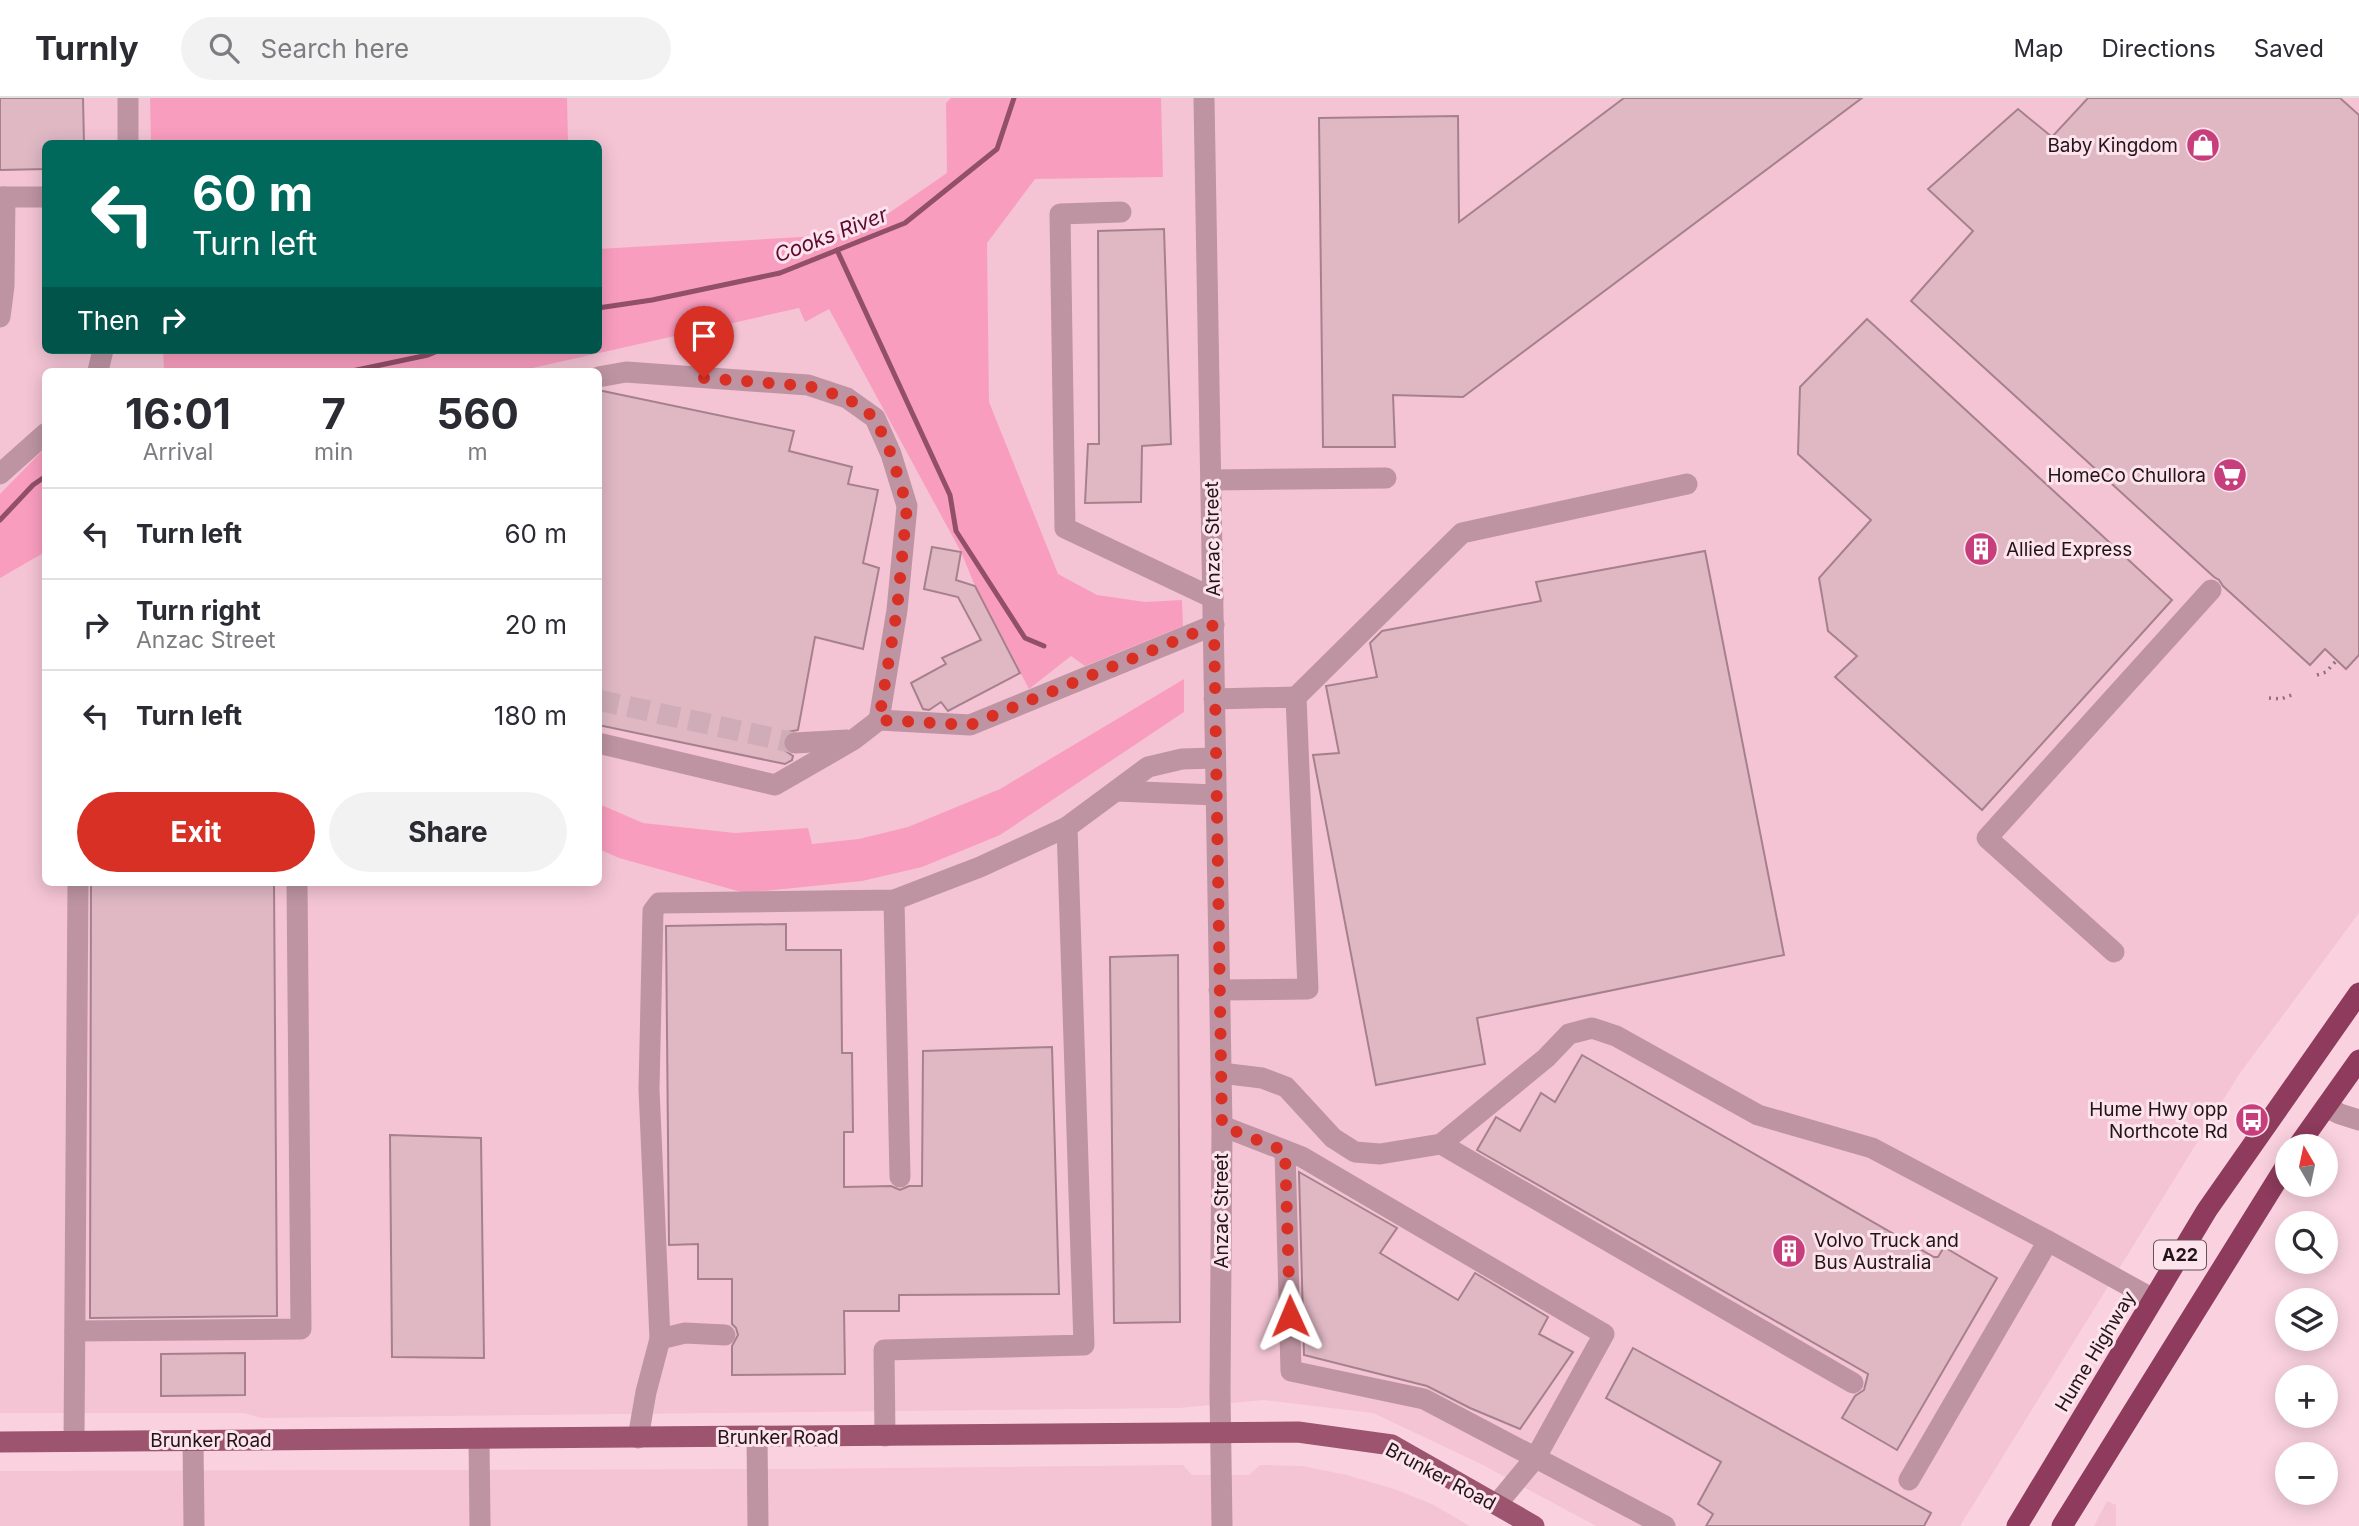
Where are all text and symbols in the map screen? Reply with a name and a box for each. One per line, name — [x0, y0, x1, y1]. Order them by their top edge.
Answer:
search box — [181, 17, 671, 80]
text: Turnly — [35, 28, 139, 68]
icon: search — [205, 29, 243, 67]
text: Search here — [261, 33, 409, 64]
text: Map — [2014, 34, 2063, 63]
text: Directions — [2101, 34, 2216, 63]
text: Saved — [2254, 34, 2324, 63]
shop icon: Baby Kingdom — [2184, 126, 2222, 164]
place label: Baby Kingdom — [2047, 134, 2178, 157]
text: 60 m — [192, 164, 313, 223]
icon: left — [77, 168, 168, 259]
water label: Cooks River — [771, 201, 892, 268]
text: Turn left — [192, 224, 317, 263]
icon: right — [154, 301, 192, 339]
text: Then — [77, 305, 140, 336]
pin — [674, 306, 734, 378]
icon: arrive — [685, 317, 723, 355]
text: 16:01 — [125, 388, 231, 439]
text: 7 — [321, 388, 346, 439]
text: 560 — [436, 388, 519, 439]
text: Arrival — [143, 438, 213, 466]
text: min — [314, 438, 353, 466]
text: m — [468, 438, 488, 466]
supermarket icon: HomeCo Chullora — [2211, 456, 2249, 494]
place label: HomeCo Chullora — [2047, 464, 2206, 487]
street label: Anzac Street — [1200, 481, 1225, 597]
icon: left — [77, 515, 115, 553]
text: Turn left — [136, 518, 242, 549]
text: 60 m — [504, 518, 567, 549]
building icon: Allied Express — [1962, 530, 2000, 568]
place label: Allied Express — [2006, 538, 2132, 561]
text: Turn right — [136, 595, 261, 626]
icon: right — [77, 606, 115, 644]
text: 20 m — [505, 609, 567, 640]
text: Anzac Street — [136, 626, 276, 654]
icon: left — [77, 697, 115, 735]
text: Turn left — [136, 700, 242, 731]
text: 180 m — [494, 700, 567, 731]
button: Exit — [77, 792, 315, 872]
button: Share — [329, 792, 567, 872]
place label: Hume Hwy opp Northcote Rd — [2089, 1098, 2228, 1143]
bus stop icon: Hume Hwy opp Northcote Rd — [2233, 1101, 2271, 1139]
north arrow — [2275, 1134, 2338, 1197]
map controls — [2275, 1134, 2338, 1505]
street label: Anzac Street — [1210, 1153, 1233, 1269]
button: search — [2275, 1211, 2338, 1274]
place label: Volvo Truck and Bus Australia — [1814, 1229, 1959, 1274]
building icon: Volvo Truck and Bus Australia — [1770, 1232, 1808, 1270]
road number: A22 — [2154, 1240, 2206, 1270]
position arrow — [1253, 1279, 1327, 1353]
street label: Hume Highway — [2050, 1286, 2141, 1416]
button: layers — [2275, 1288, 2338, 1351]
button: + — [2275, 1365, 2338, 1428]
street label: Brunker Road — [717, 1426, 839, 1449]
street label: Brunker Road — [150, 1429, 272, 1452]
street label: Brunker Road — [1382, 1438, 1500, 1515]
button: − — [2275, 1442, 2338, 1505]

